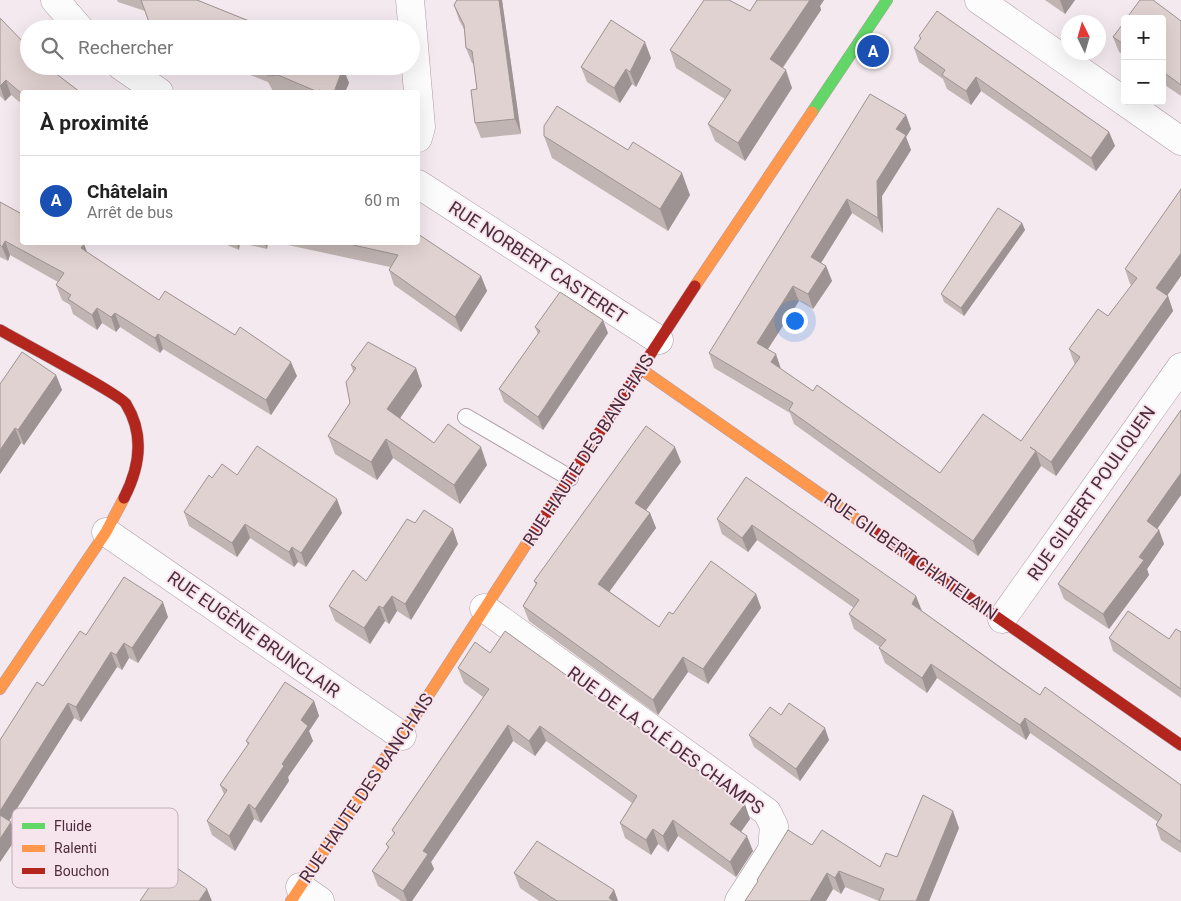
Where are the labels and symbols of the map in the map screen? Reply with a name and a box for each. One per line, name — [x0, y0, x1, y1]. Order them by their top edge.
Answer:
north arrow — [1061, 15, 1106, 60]
pin: A — [857, 32, 889, 70]
street label: RUE NORBERT CASTERET — [445, 197, 631, 328]
your location — [782, 308, 808, 334]
street label: RUE HAUTE DES BANCHAIS — [518, 350, 658, 550]
street label: RUE GILBERT POULIQUEN — [1023, 402, 1159, 584]
street label: RUE GILBERT CHATELAIN — [820, 488, 1002, 624]
street label: RUE EUGÈNE BRUNCLAIR — [164, 566, 344, 702]
street label: RUE DE LA CLÉ DES CHAMPS — [564, 662, 769, 818]
street label: RUE HAUTE DES BANCHAIS — [295, 689, 438, 887]
legend — [12, 808, 178, 888]
text: Fluide — [54, 818, 92, 834]
text: Ralenti — [54, 840, 97, 856]
text: Bouchon — [54, 863, 109, 879]

